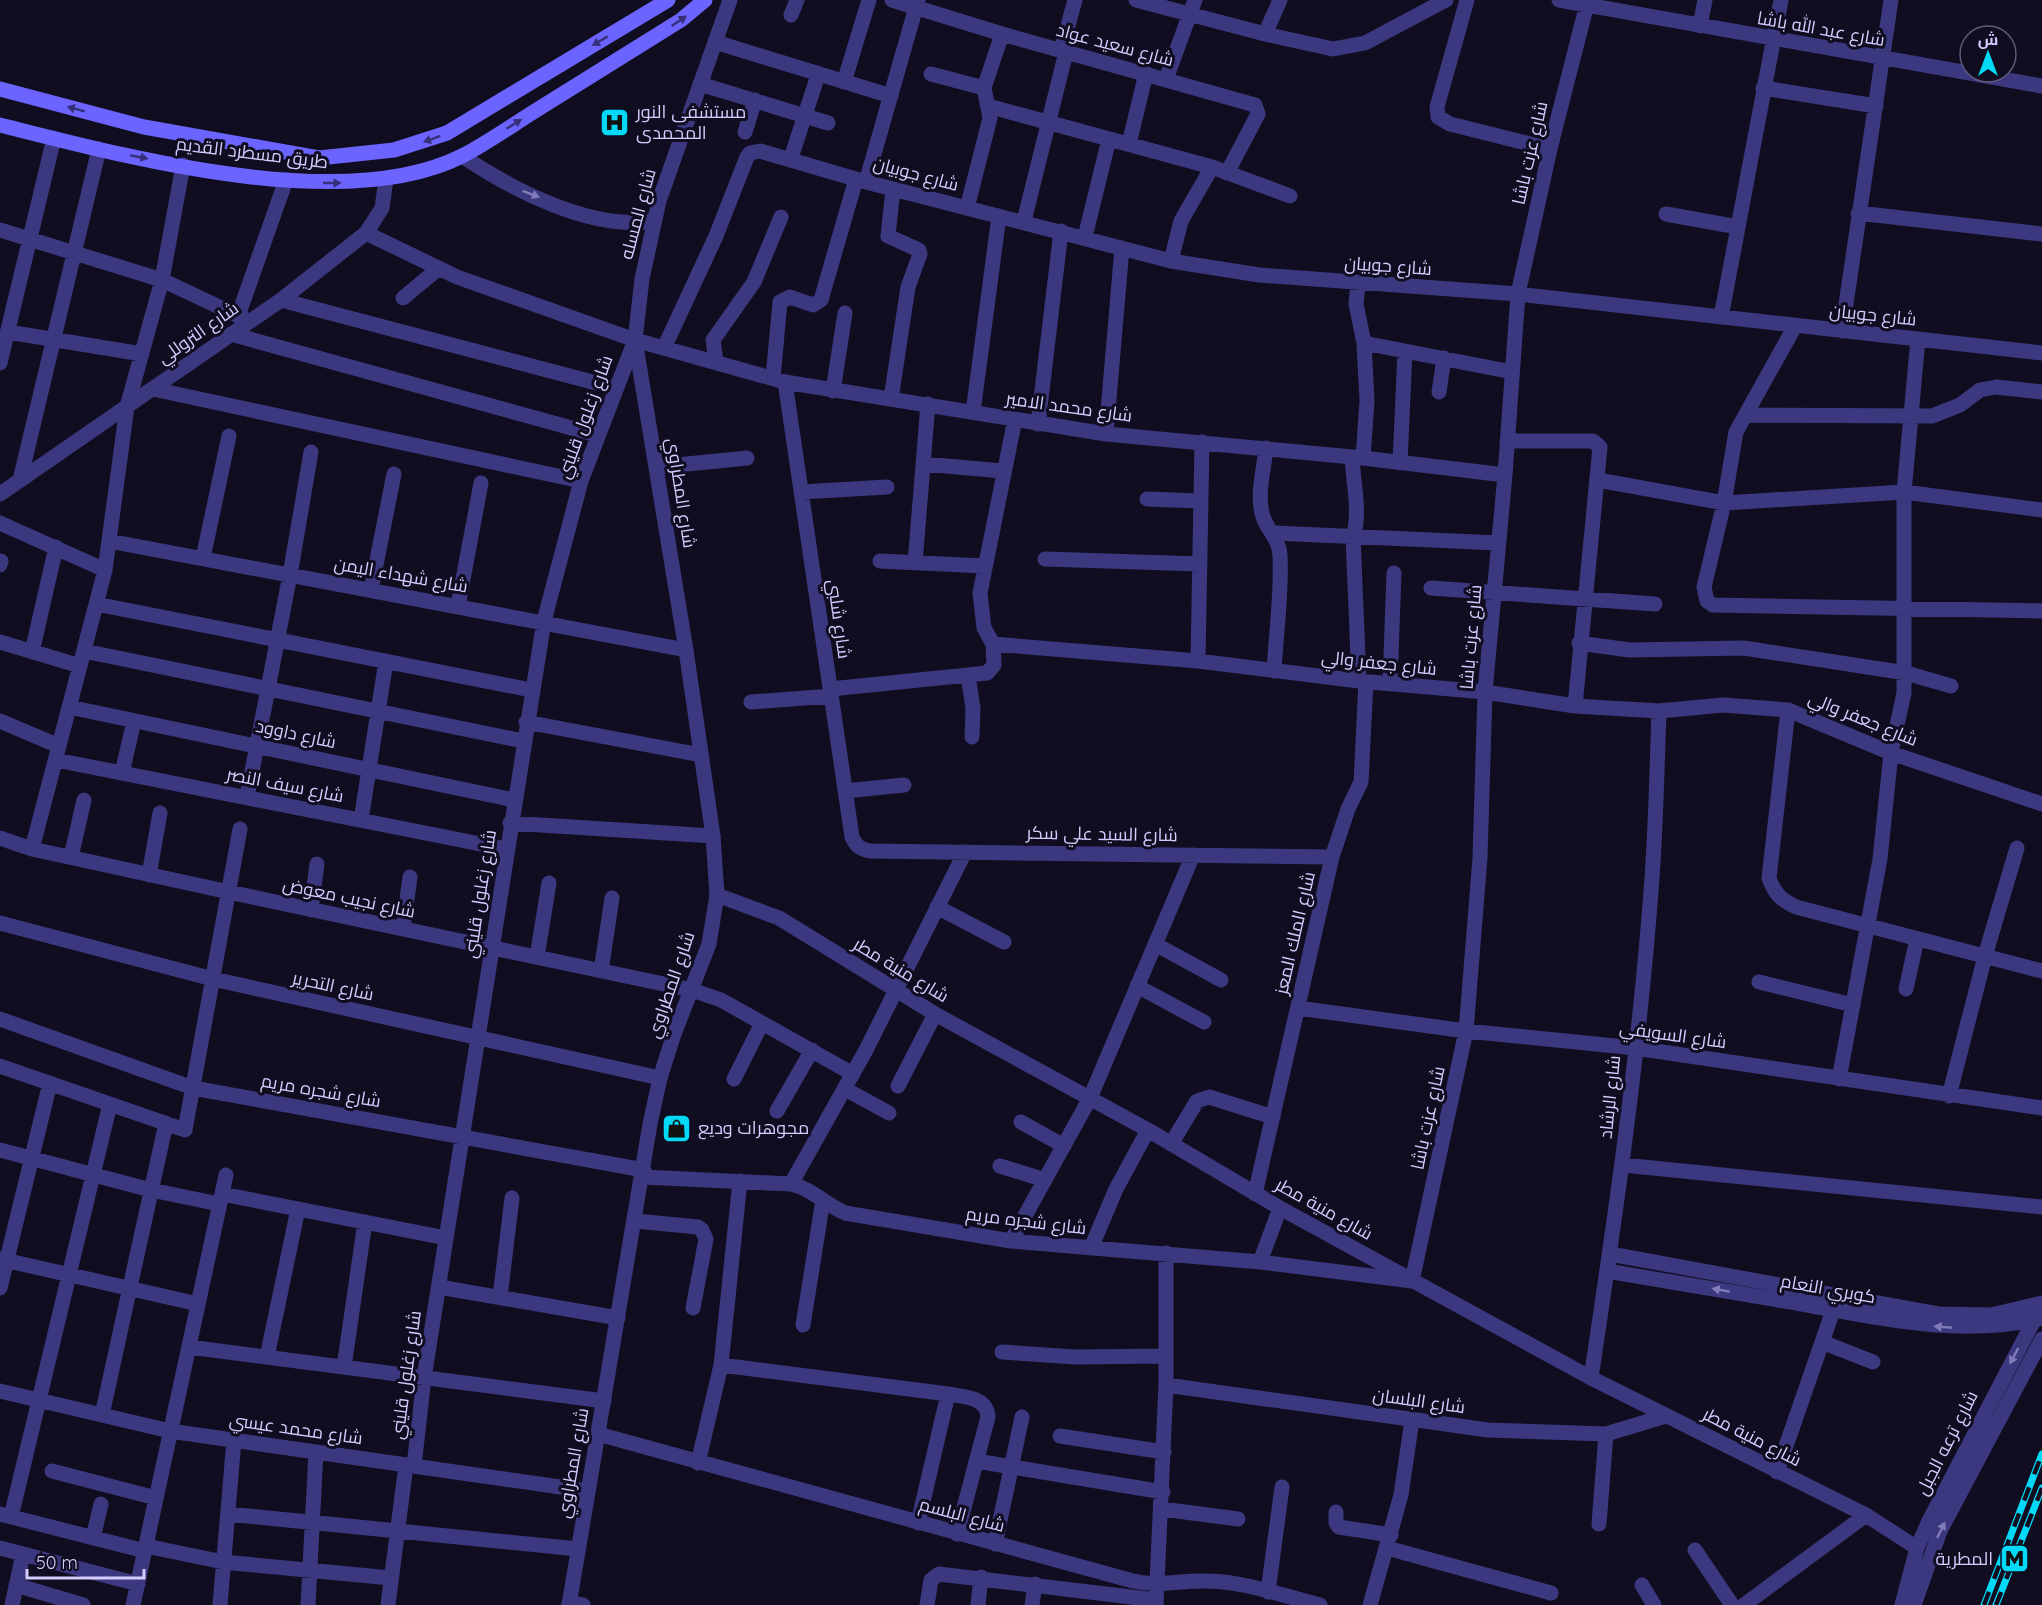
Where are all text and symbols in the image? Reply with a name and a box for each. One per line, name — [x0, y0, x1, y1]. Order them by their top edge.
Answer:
street label: شارع عبد الله باشا — [1755, 6, 1887, 52]
one-way arrow — [671, 15, 688, 26]
street label: شارع سعيد عواد — [1054, 18, 1176, 72]
north arrow — [1958, 24, 2018, 84]
text: ش — [1978, 29, 1998, 49]
one-way arrow — [592, 36, 608, 47]
street label: شارع عزت باشا — [1506, 99, 1554, 207]
place label: مستشفى النور المحمدى — [635, 100, 746, 144]
one-way arrow — [67, 104, 85, 114]
hospital icon: مستشفى النور المحمدى — [599, 106, 631, 138]
one-way arrow — [506, 118, 522, 129]
street label: طريق مسطرد القديم — [175, 132, 329, 174]
one-way arrow — [422, 134, 440, 144]
street label: شارع جوبيان — [871, 151, 961, 197]
one-way arrow — [129, 153, 148, 162]
street label: شارع المسله — [614, 166, 662, 262]
one-way arrow — [322, 178, 341, 187]
one-way arrow — [523, 190, 541, 200]
street label: شارع جوبيان — [1343, 251, 1433, 281]
street label: شارع التروللي — [153, 296, 245, 371]
street label: شارع جوبيان — [1828, 298, 1918, 332]
street label: شارع زغلول قليني — [552, 352, 620, 483]
street label: شارع محمد الامير — [1003, 386, 1134, 428]
street label: شارع المطراوي — [658, 436, 702, 550]
street label: شارع شهداء اليمن — [332, 551, 470, 599]
street label: شارع شلبي — [820, 578, 856, 661]
street label: شارع عزت باشا — [1454, 584, 1488, 690]
street label: شارع جعفر والي — [1320, 645, 1438, 683]
street label: شارع جعفر والي — [1804, 686, 1921, 754]
street label: شارع داوود — [254, 714, 338, 754]
street label: شارع سيف النصر — [223, 762, 346, 808]
street label: شارع السيد علي سكر — [1025, 821, 1178, 849]
street label: شارع زغلول قليني — [458, 828, 504, 960]
street label: شارع الملك المعز — [1269, 869, 1321, 998]
street label: شارع نجيب معوض — [280, 872, 418, 924]
street label: شارع المطراوي — [642, 928, 702, 1042]
street label: شارع منية مطر — [848, 931, 953, 1008]
street label: شارع التحرير — [289, 965, 376, 1006]
street label: شارع السويفي — [1618, 1016, 1728, 1056]
street label: شارع الرشاد — [1594, 1054, 1626, 1140]
street label: شارع عزت باشا — [1405, 1064, 1451, 1172]
street label: شارع شجره مريم — [259, 1069, 383, 1113]
shop icon: مجوهرات وديع — [661, 1112, 693, 1144]
place label: مجوهرات وديع — [698, 1116, 809, 1140]
street label: شارع منية مطر — [1270, 1172, 1377, 1246]
street label: شارع شجره مريم — [964, 1202, 1088, 1240]
street label: كوبري النعام — [1778, 1269, 1877, 1311]
one-way arrow — [1712, 1285, 1731, 1294]
street label: شارع زغلول قليني — [385, 1309, 429, 1441]
one-way arrow — [1933, 1322, 1952, 1332]
one-way arrow — [2009, 1348, 2019, 1365]
street label: شارع البلسان — [1371, 1383, 1467, 1419]
street label: شارع ترعه الجبل — [1910, 1387, 1984, 1499]
street label: شارع منية مطر — [1698, 1401, 1805, 1472]
street label: شارع المطراوي — [552, 1406, 596, 1520]
street label: شارع محمد عيسي — [228, 1408, 364, 1451]
street label: شارع البلسم — [917, 1492, 1007, 1538]
one-way arrow — [1936, 1522, 1945, 1539]
scale bar — [27, 1542, 144, 1580]
metro station icon: المطرية — [1998, 1543, 2030, 1575]
place label: المطرية — [1936, 1547, 1993, 1570]
text: 50 m — [36, 1551, 78, 1574]

